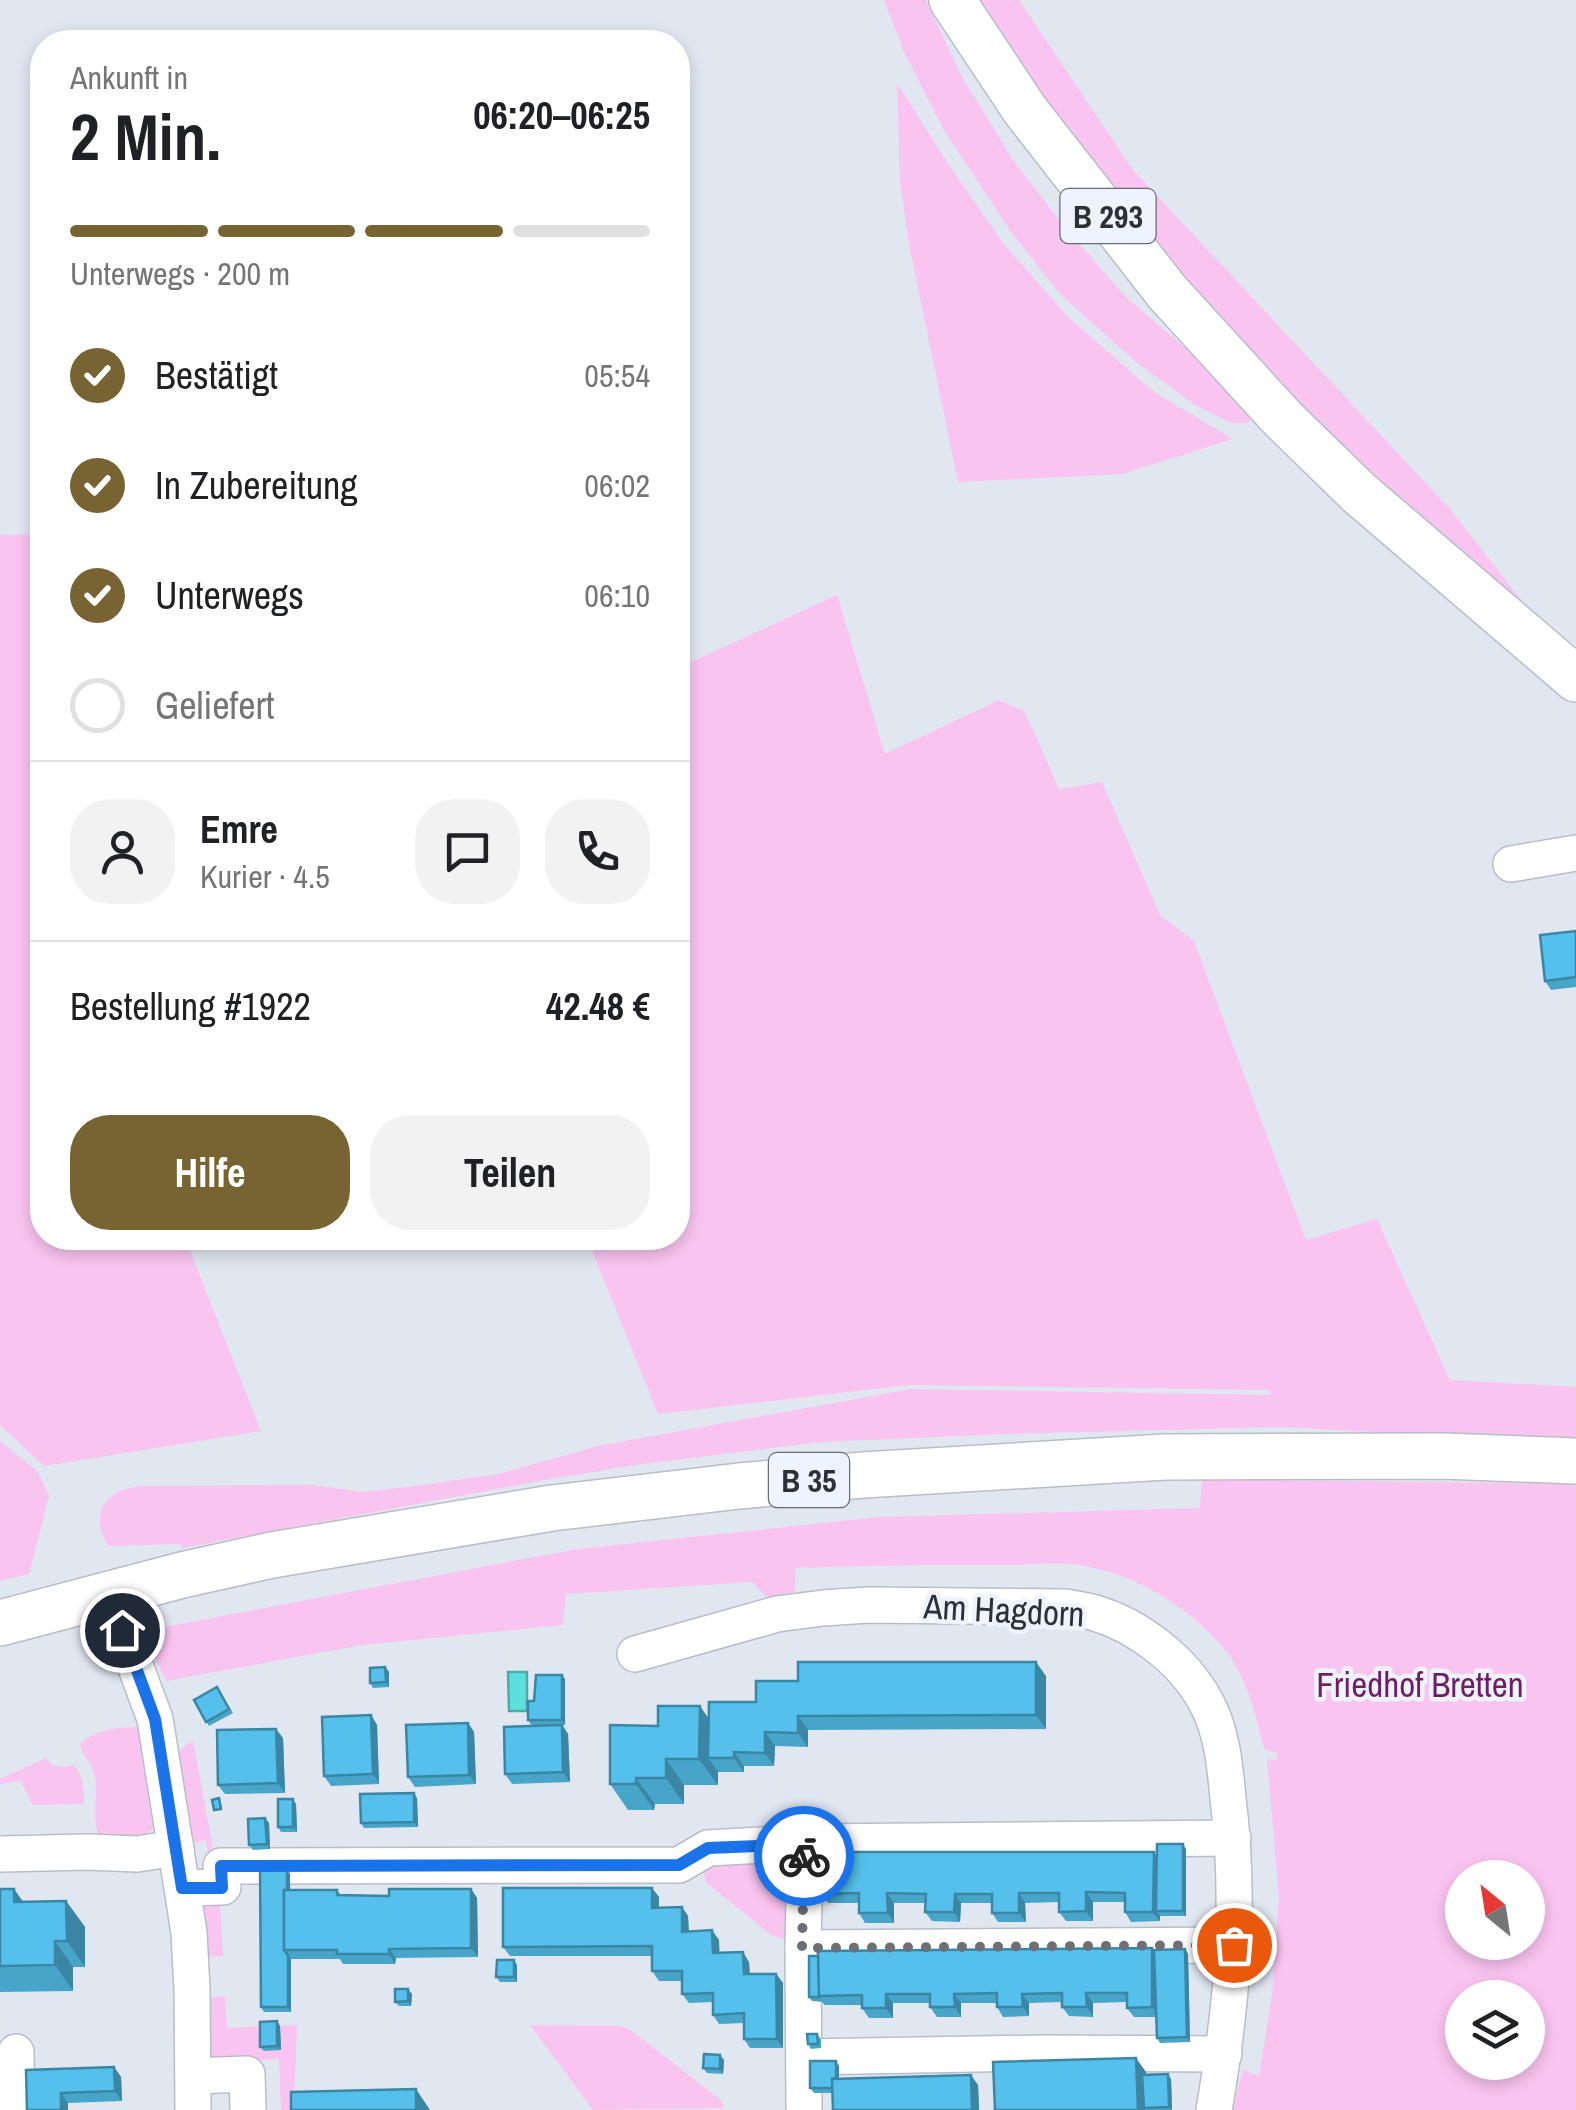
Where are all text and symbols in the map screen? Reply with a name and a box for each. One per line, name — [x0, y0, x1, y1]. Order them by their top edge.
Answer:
text: Ankunft in — [70, 56, 188, 99]
text: 06:20–06:25 — [473, 90, 650, 141]
text: 2 Min. — [70, 93, 221, 180]
road number: B 293 — [1060, 189, 1156, 243]
text: Unterwegs · 200 m — [70, 252, 290, 295]
icon: check — [70, 348, 125, 403]
text: Bestätigt — [155, 350, 278, 401]
text: 05:54 — [584, 354, 650, 397]
icon: check — [70, 458, 125, 513]
text: In Zubereitung — [155, 460, 358, 511]
text: 06:02 — [584, 464, 650, 507]
icon: check — [70, 568, 125, 623]
text: Unterwegs — [155, 570, 304, 621]
text: 06:10 — [584, 574, 650, 617]
text: Geliefert — [155, 680, 275, 731]
button: person — [70, 799, 175, 904]
button: chat — [415, 799, 520, 904]
button: phone — [545, 799, 650, 904]
text: Emre — [200, 804, 278, 855]
text: Kurier · 4.5 — [200, 855, 330, 898]
text: Bestellung #1922 — [70, 981, 311, 1032]
text: 42.48 € — [546, 981, 650, 1032]
button: Hilfe — [70, 1115, 350, 1230]
button: Teilen — [370, 1115, 650, 1230]
road number: B 35 — [769, 1453, 849, 1507]
street label: Am Hagdorn — [921, 1582, 1086, 1638]
pin — [80, 1588, 165, 1673]
icon: home — [95, 1603, 150, 1658]
park label: Friedhof Bretten — [1316, 1661, 1524, 1708]
courier — [754, 1806, 854, 1906]
icon: bike — [777, 1829, 832, 1884]
north arrow — [1445, 1860, 1545, 1960]
map controls — [1445, 1860, 1545, 2080]
pin — [1192, 1903, 1277, 1988]
icon: bag — [1207, 1918, 1262, 1973]
button: layers — [1445, 1980, 1545, 2080]

